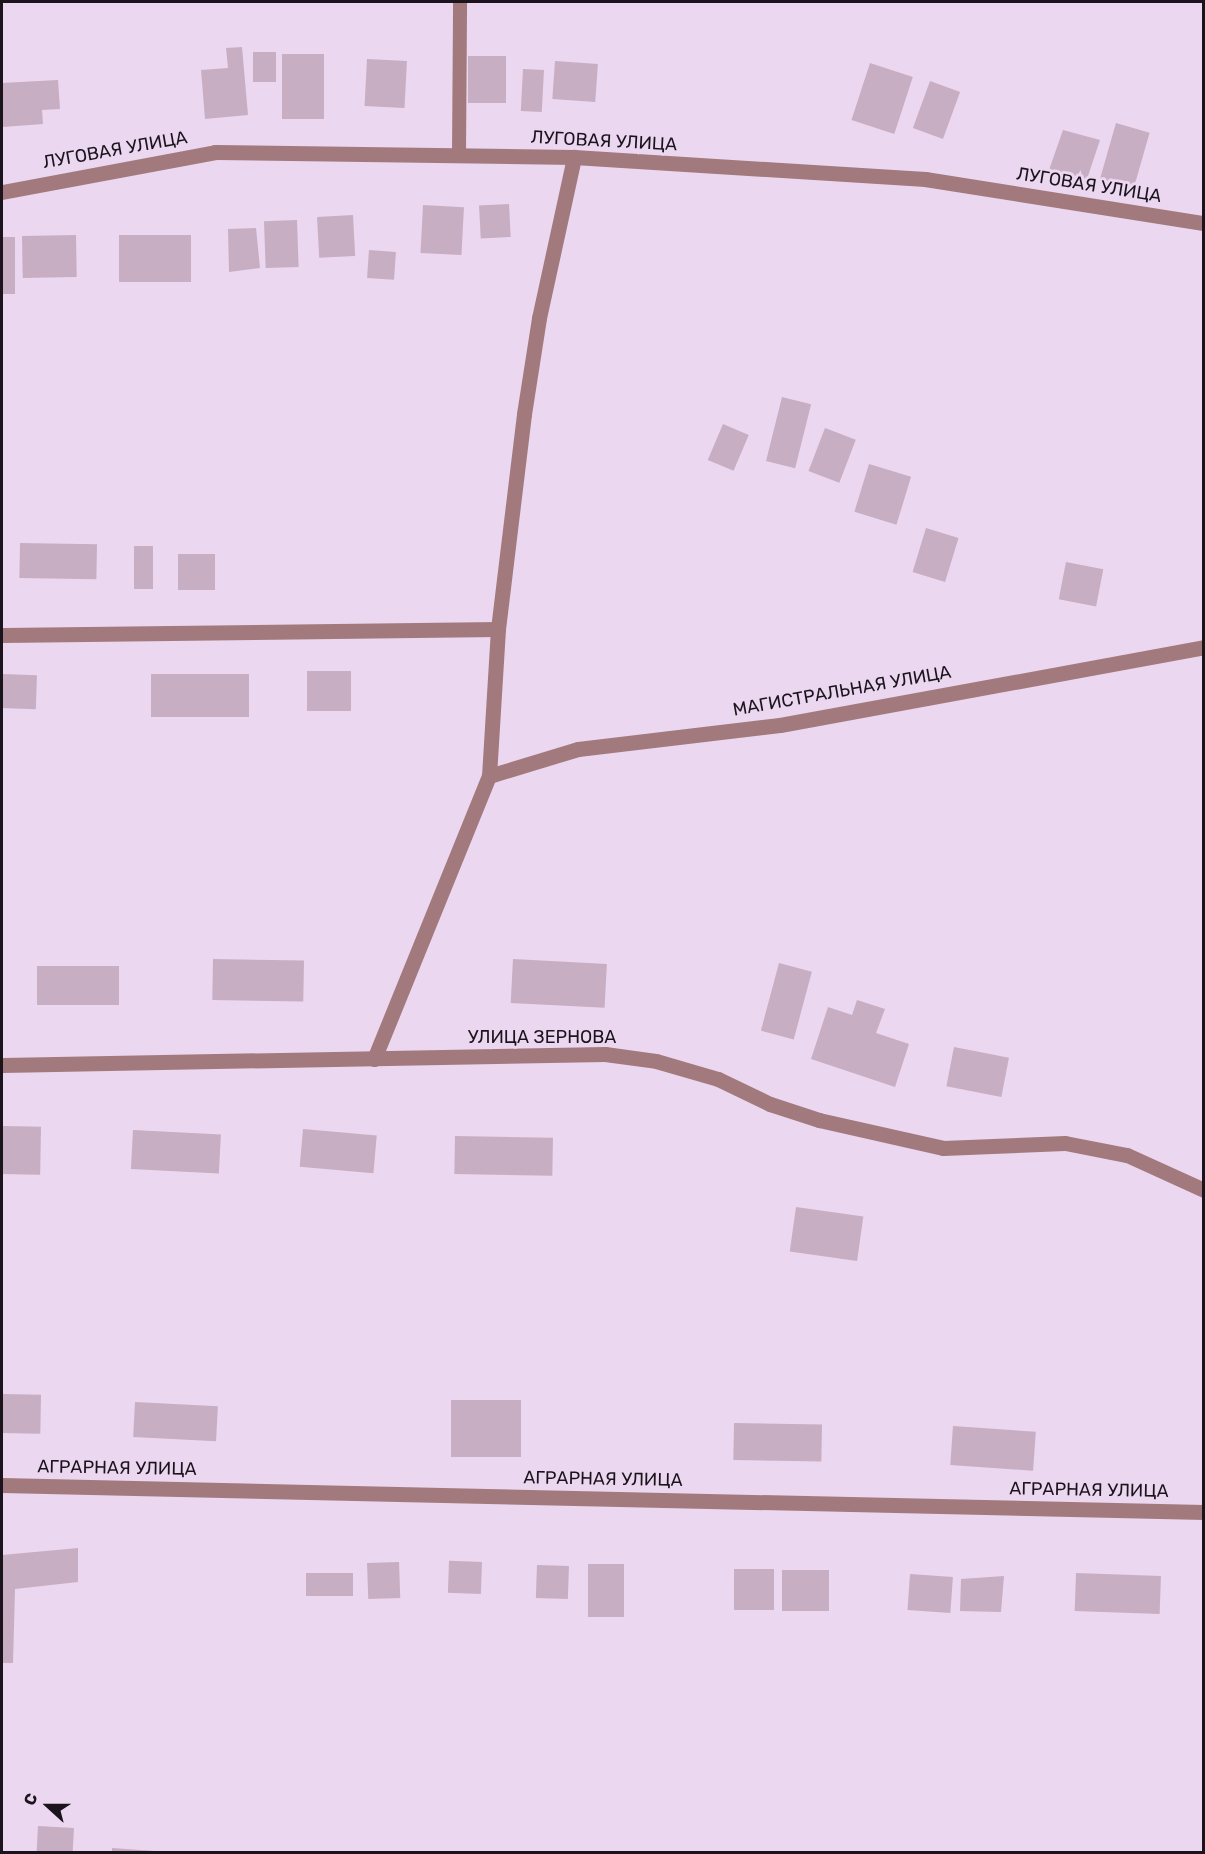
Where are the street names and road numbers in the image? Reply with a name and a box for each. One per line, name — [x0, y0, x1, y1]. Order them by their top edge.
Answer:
street label: ЛУГОВАЯ УЛИЦА — [530, 126, 678, 156]
street label: ЛУГОВАЯ УЛИЦА — [41, 127, 189, 173]
street label: ЛУГОВАЯ УЛИЦА — [1015, 163, 1163, 207]
street label: МАГИСТРАЛЬНАЯ УЛИЦА — [731, 661, 953, 721]
street label: УЛИЦА ЗЕРНОВА — [468, 1026, 616, 1048]
street label: АГРАРНАЯ УЛИЦА — [37, 1456, 197, 1480]
street label: АГРАРНАЯ УЛИЦА — [523, 1467, 683, 1491]
street label: АГРАРНАЯ УЛИЦА — [1009, 1478, 1169, 1502]

